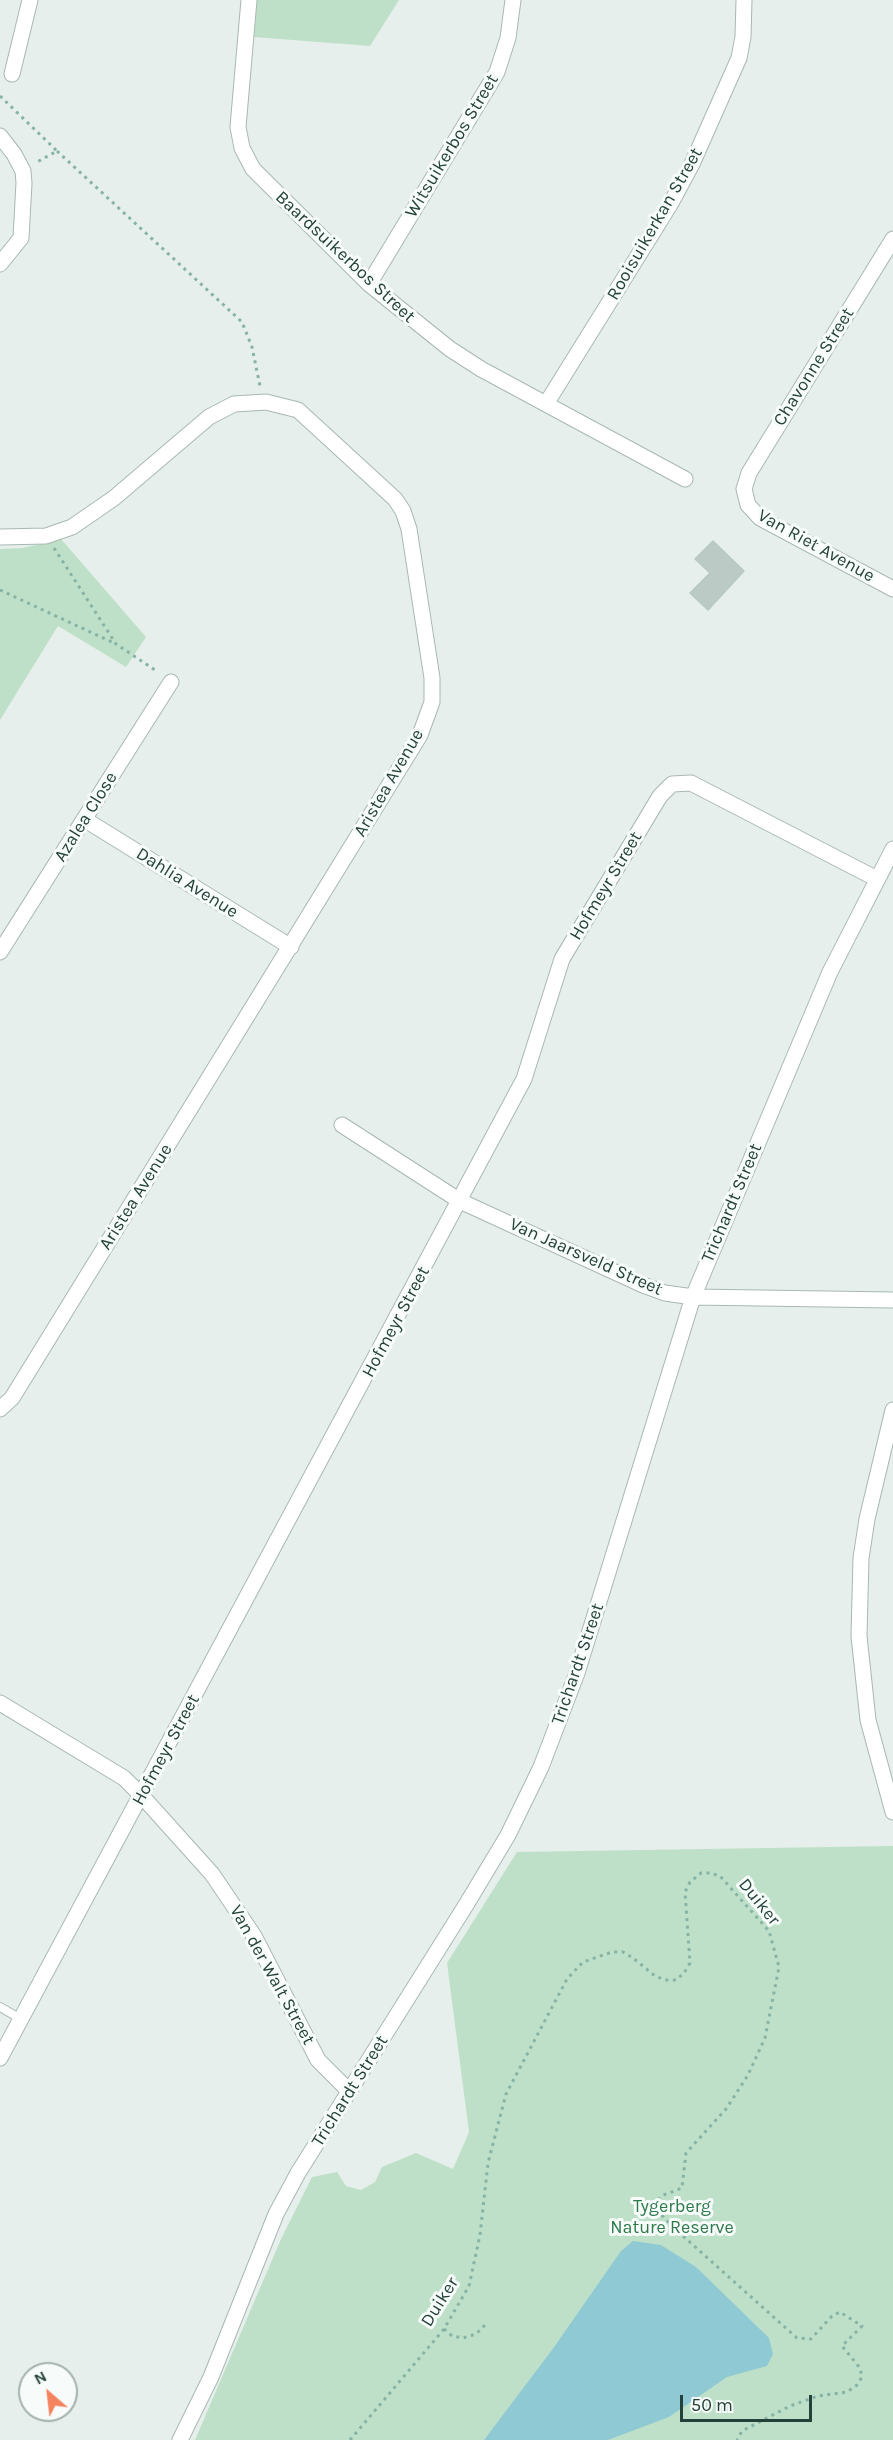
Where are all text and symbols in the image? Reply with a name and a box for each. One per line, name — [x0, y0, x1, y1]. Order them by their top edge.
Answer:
street label: Witsuikerbos Street — [401, 70, 503, 222]
street label: Rooisuikerkan Street — [603, 144, 707, 304]
street label: Baardsuikerbos Street — [271, 187, 419, 327]
street label: Chavonne Street — [769, 304, 859, 430]
street label: Van Riet Avenue — [754, 505, 878, 587]
street label: Aristea Avenue — [349, 725, 429, 841]
street label: Azalea Close — [50, 768, 122, 866]
street label: Hofmeyr Street — [565, 828, 647, 944]
street label: Dahlia Avenue — [132, 843, 242, 923]
street label: Aristea Avenue — [95, 1140, 177, 1254]
street label: Trichardt Street — [697, 1140, 767, 1266]
street label: Van Jaarsveld Street — [506, 1214, 666, 1300]
street label: Hofmeyr Street — [358, 1263, 434, 1381]
street label: Trichardt Street — [547, 1600, 609, 1728]
street label: Hofmeyr Street — [128, 1691, 204, 1809]
street label: Duiker — [734, 1874, 784, 1930]
street label: Van der Walt Street — [225, 1901, 319, 2049]
street label: Trichardt Street — [307, 2031, 393, 2151]
park label: Tygerberg Nature Reserve — [610, 2196, 734, 2238]
street label: Duiker — [417, 2273, 463, 2331]
north arrow — [18, 2362, 78, 2422]
text: N — [31, 2366, 50, 2389]
scale bar — [683, 2383, 815, 2421]
text: 50 m — [691, 2394, 733, 2416]

